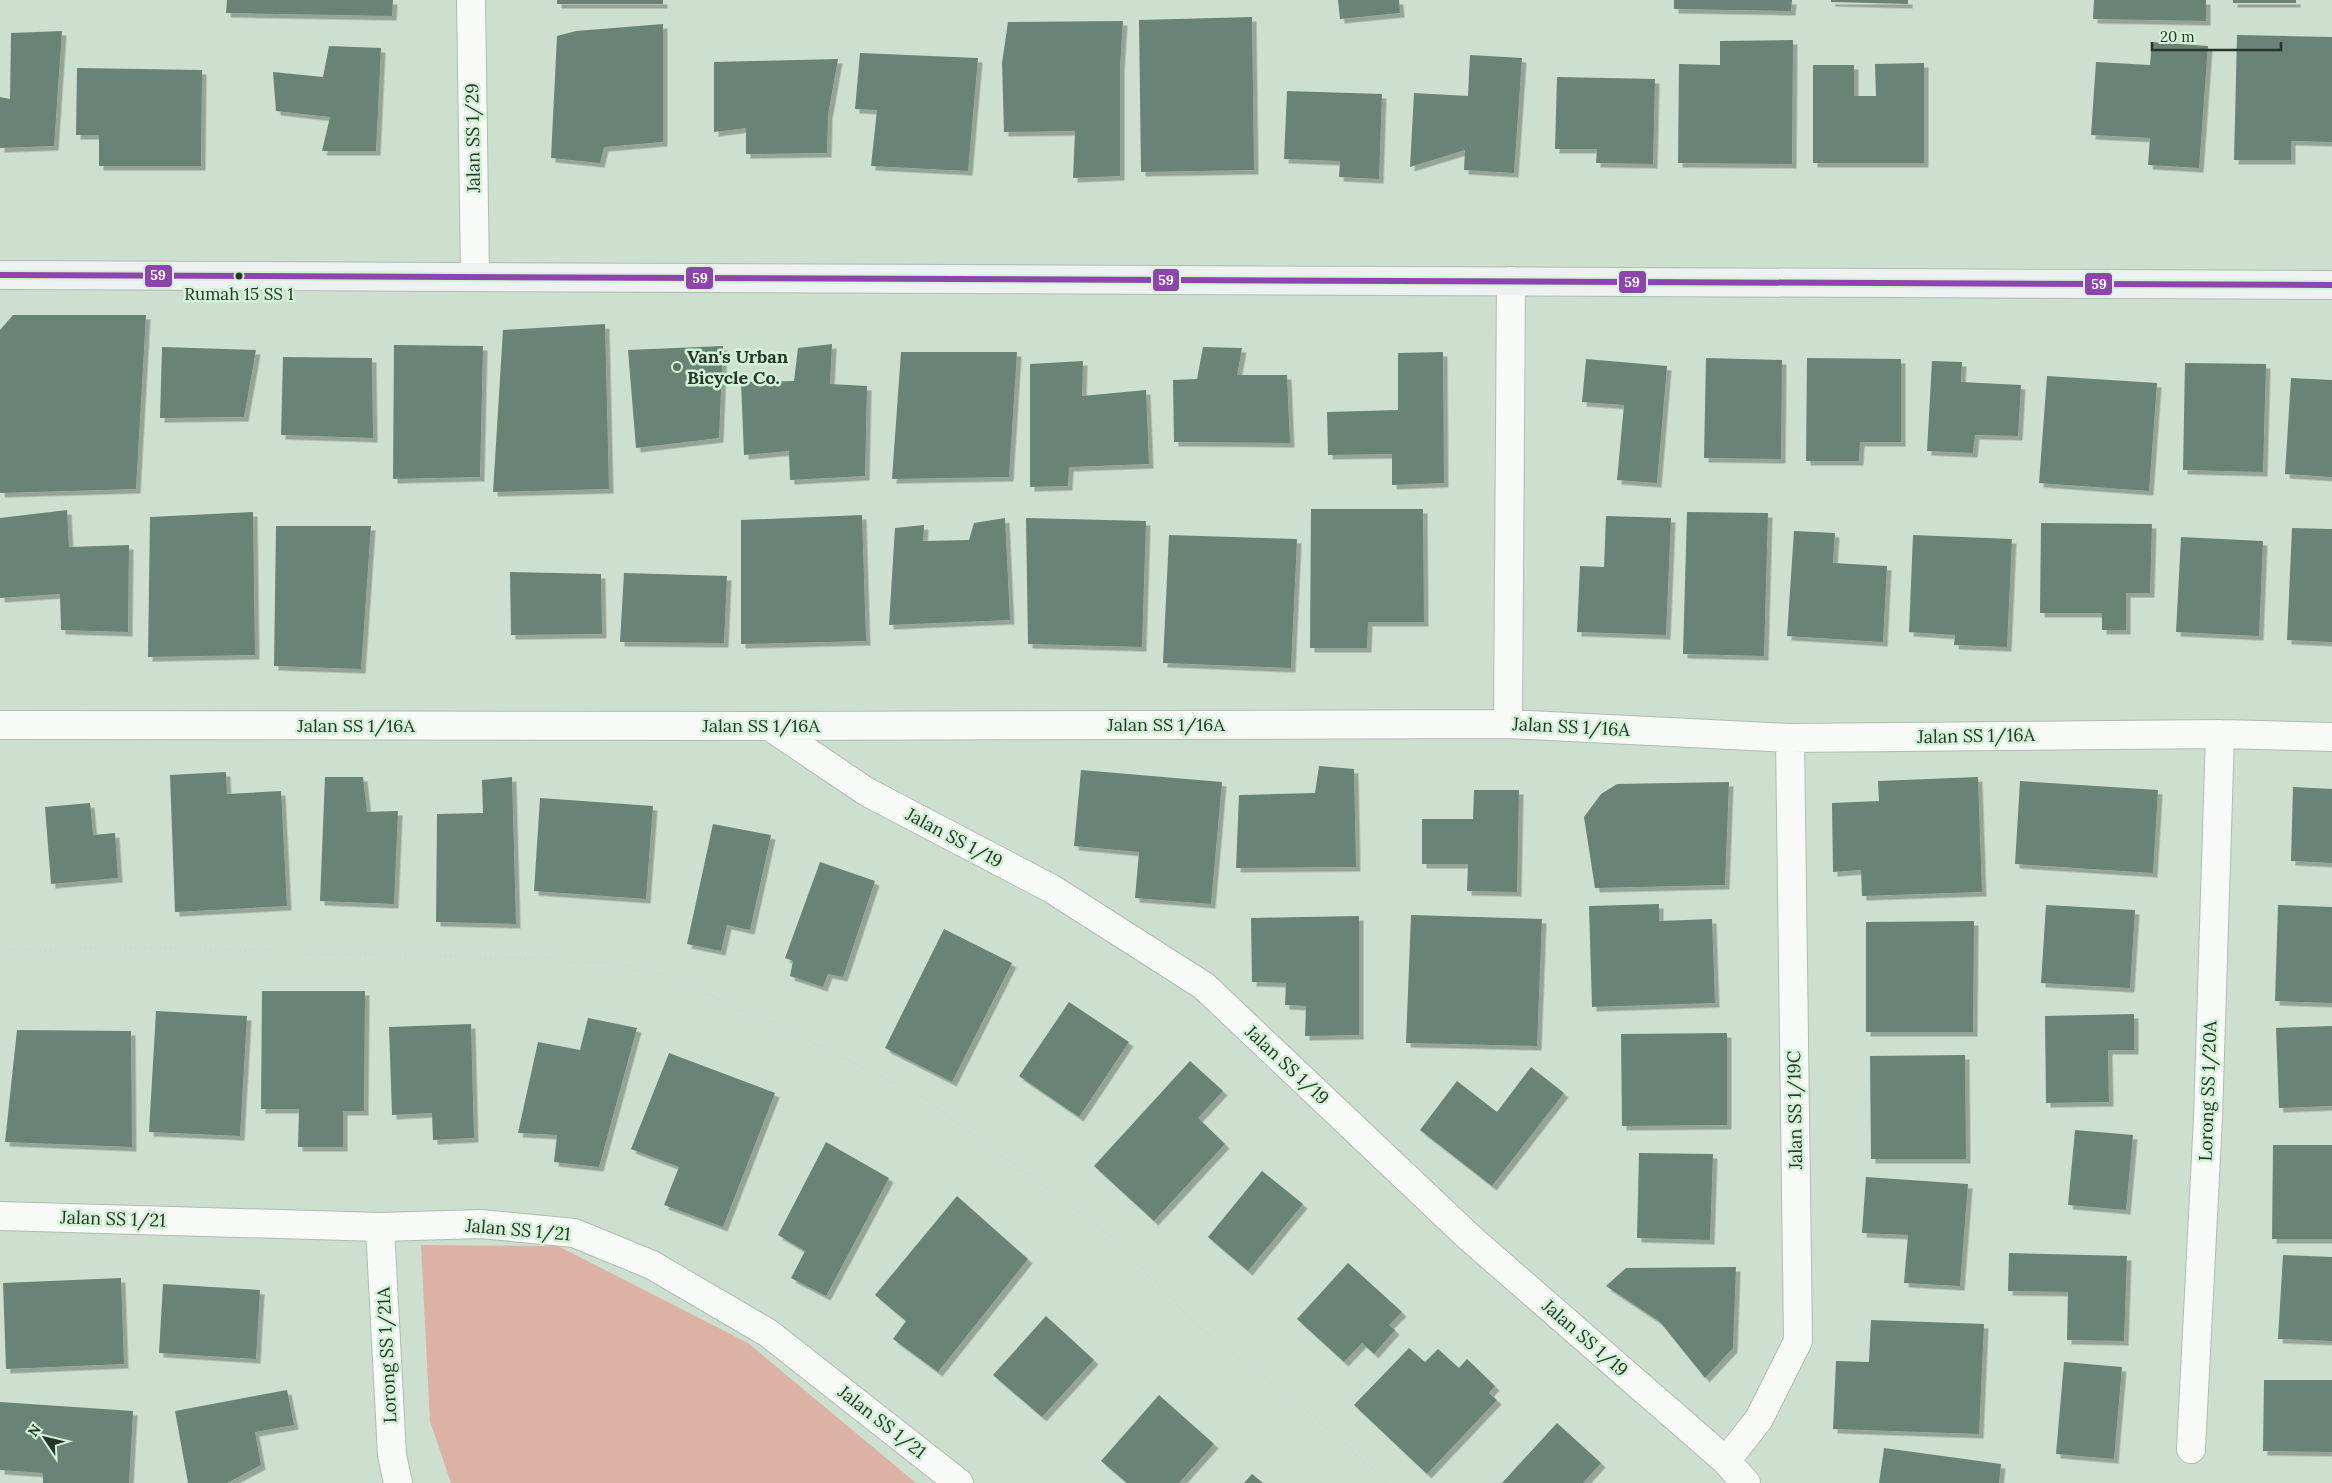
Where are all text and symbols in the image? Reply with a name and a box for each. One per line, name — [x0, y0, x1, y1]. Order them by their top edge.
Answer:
scale bar — [2152, 20, 2281, 52]
text: 20 m — [2160, 27, 2195, 46]
street label: Jalan SS 1/29 — [460, 83, 485, 194]
line badge: 59 — [144, 264, 173, 288]
text: 59 — [150, 266, 166, 284]
line badge: 59 — [685, 266, 714, 290]
line badge: 59 — [1152, 268, 1180, 292]
text: 59 — [692, 269, 708, 287]
line badge: 59 — [1618, 270, 1647, 294]
marker: Rumah 15 SS 1 — [234, 271, 244, 281]
text: 59 — [1158, 271, 1174, 289]
line badge: 59 — [2084, 272, 2113, 296]
text: 59 — [1624, 273, 1640, 291]
text: 59 — [2091, 275, 2107, 293]
place label: Rumah 15 SS 1 — [184, 283, 294, 305]
place label: Van's Urban Bicycle Co. — [687, 345, 789, 389]
marker: Van's Urban Bicycle Co. — [671, 361, 683, 373]
street label: Jalan SS 1/16A — [1511, 712, 1631, 741]
street label: Jalan SS 1/16A — [1106, 713, 1226, 736]
street label: Jalan SS 1/16A — [296, 714, 416, 737]
street label: Jalan SS 1/16A — [701, 714, 821, 737]
street label: Jalan SS 1/16A — [1916, 723, 2036, 748]
street label: Jalan SS 1/19 — [901, 802, 1007, 873]
street label: Jalan SS 1/19 — [1240, 1019, 1334, 1109]
street label: Lorong SS 1/20A — [2194, 1020, 2221, 1162]
street label: Jalan SS 1/19C — [1782, 1050, 1807, 1171]
street label: Jalan SS 1/21 — [59, 1205, 166, 1232]
street label: Jalan SS 1/21 — [463, 1213, 572, 1246]
street label: Lorong SS 1/21A — [371, 1286, 402, 1424]
street label: Jalan SS 1/19 — [1537, 1293, 1633, 1381]
street label: Jalan SS 1/21 — [833, 1379, 931, 1463]
north arrow — [20, 1413, 70, 1463]
text: N — [24, 1421, 45, 1440]

